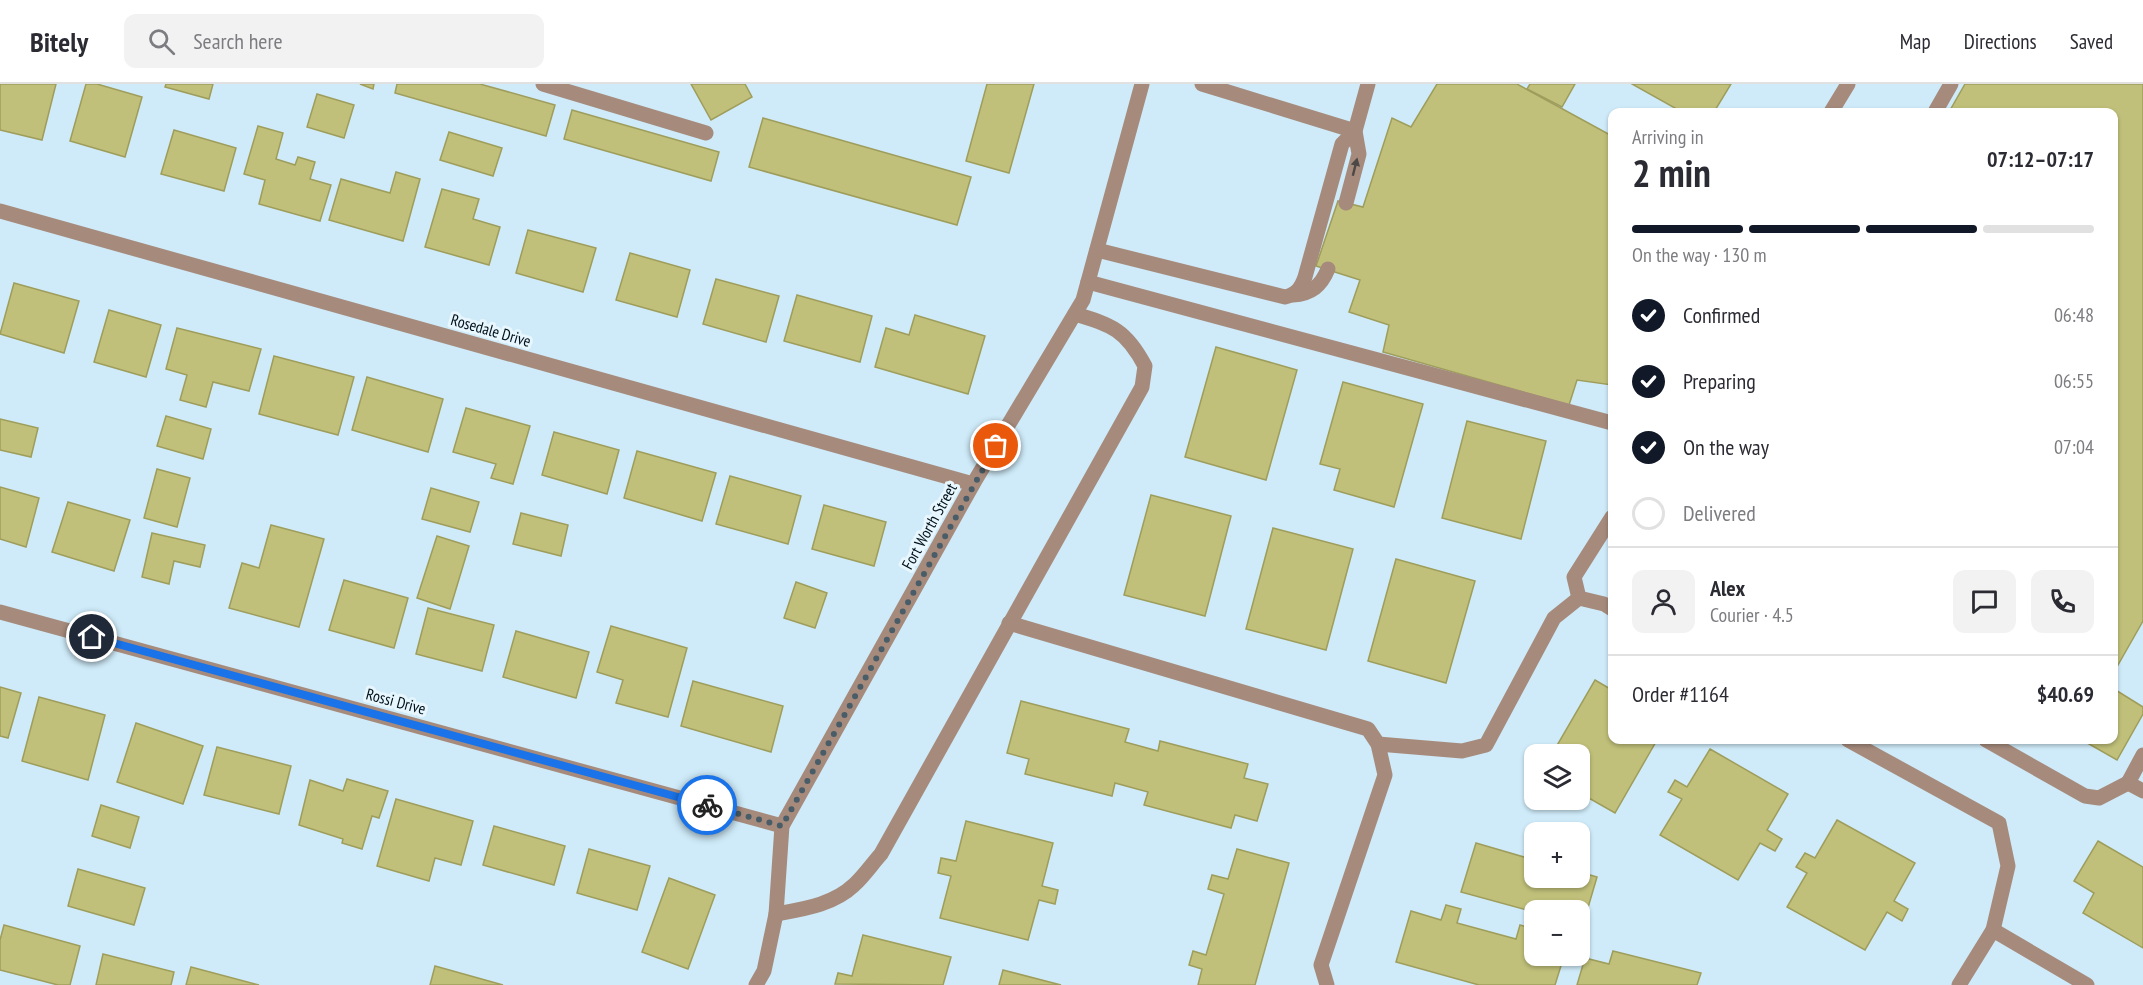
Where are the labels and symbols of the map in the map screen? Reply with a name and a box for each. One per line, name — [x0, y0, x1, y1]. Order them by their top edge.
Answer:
one-way arrow — [1351, 158, 1360, 176]
street label: Rosedale Drive — [449, 309, 533, 351]
pin — [970, 420, 1021, 471]
street label: Fort Worth Street — [897, 479, 961, 573]
pin — [66, 611, 117, 662]
street label: Rossi Drive — [364, 683, 428, 719]
courier — [677, 775, 737, 835]

